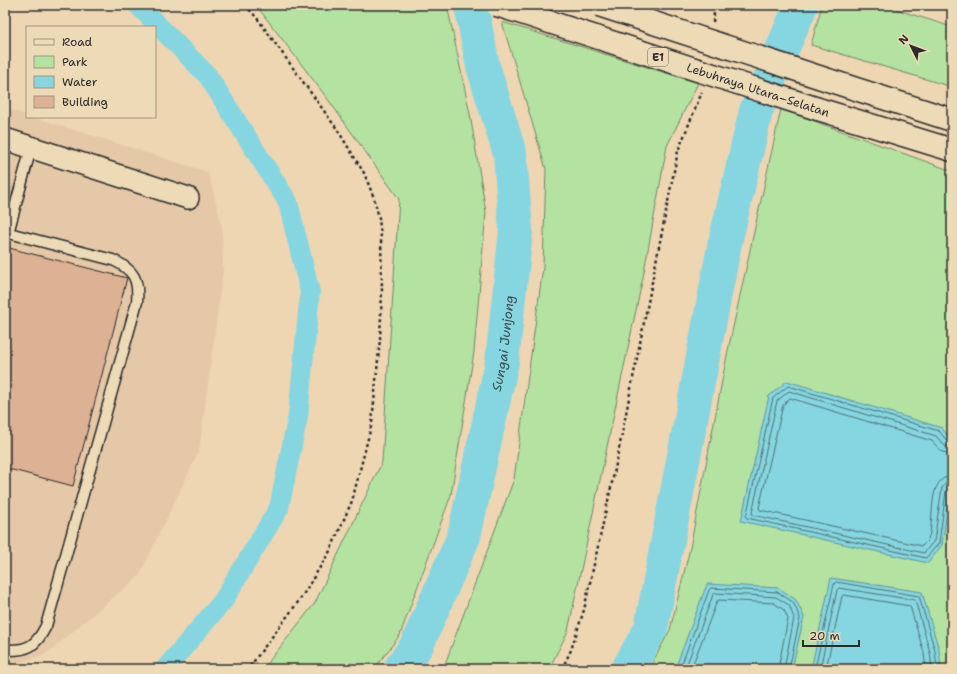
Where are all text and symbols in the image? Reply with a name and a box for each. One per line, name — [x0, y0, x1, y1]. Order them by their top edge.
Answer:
legend — [26, 26, 156, 118]
north arrow — [891, 26, 931, 66]
text: N — [895, 31, 913, 48]
text: Road — [62, 34, 93, 50]
road number: E1 — [648, 48, 668, 66]
text: Park — [62, 54, 88, 70]
street label: Lebuhraya Utara–Selatan — [684, 59, 832, 121]
text: Water — [62, 74, 98, 90]
text: Building — [62, 94, 108, 110]
water label: Sungai Junjong — [487, 294, 518, 393]
scale bar — [803, 622, 859, 648]
text: 20 m — [809, 628, 840, 644]

